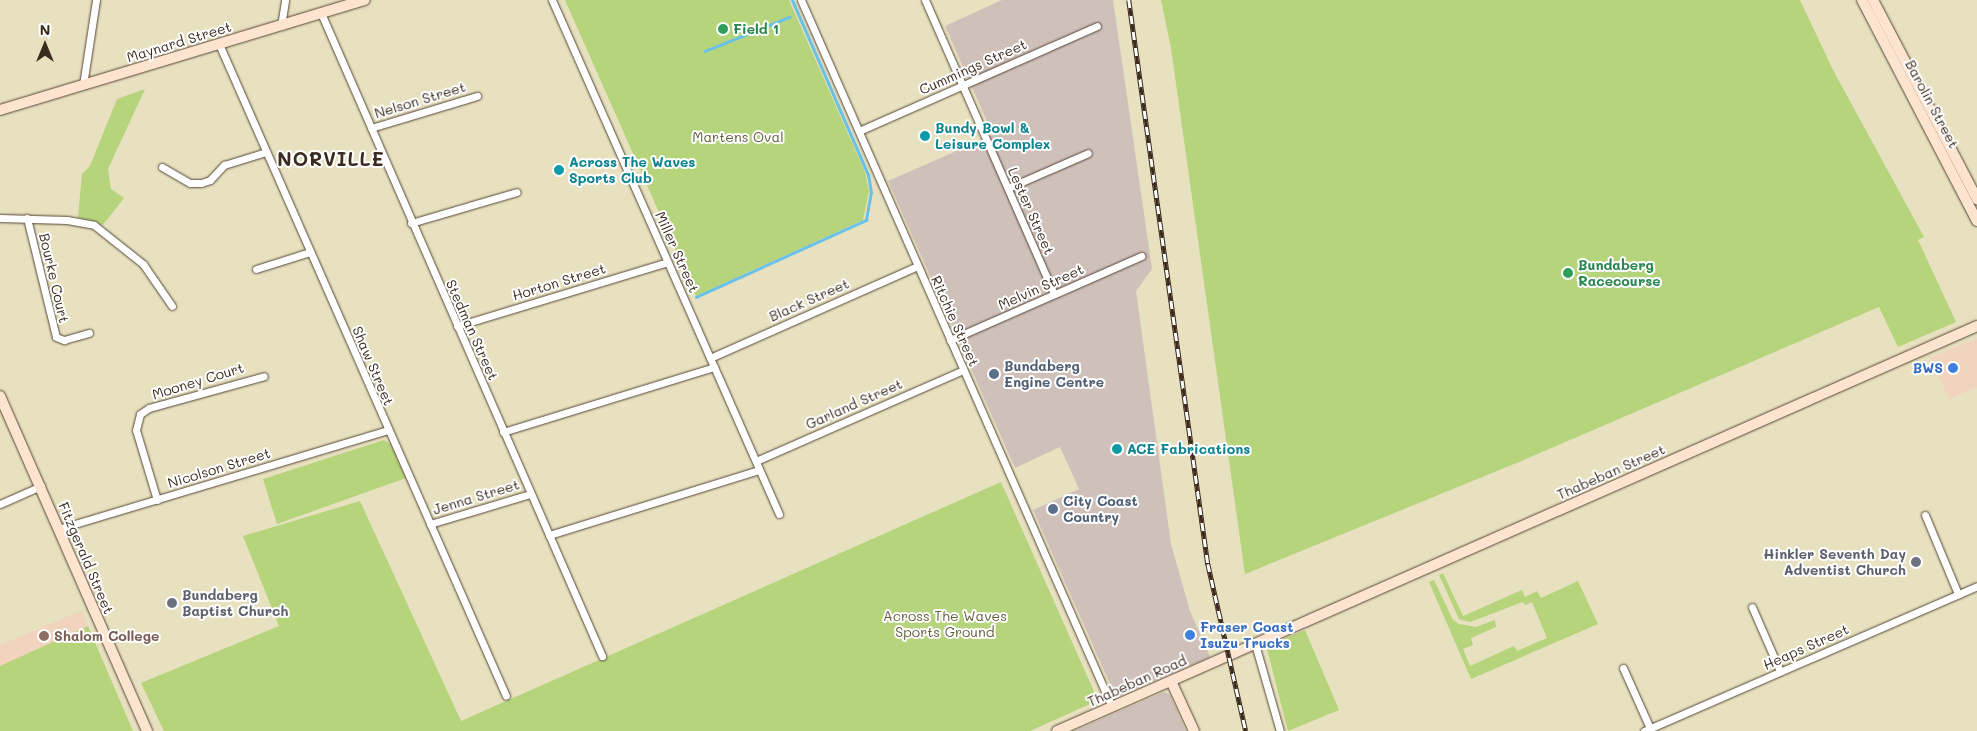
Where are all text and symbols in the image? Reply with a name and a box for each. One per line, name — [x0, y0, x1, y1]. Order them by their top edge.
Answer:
street label: Maynard Street — [125, 18, 233, 66]
north arrow — [20, 20, 70, 70]
text: N — [40, 20, 50, 39]
place label: Field 1 — [733, 21, 779, 37]
marker: Field 1 — [717, 23, 729, 35]
street label: Cummings Street — [917, 36, 1029, 98]
street label: Barolin Street — [1902, 57, 1962, 151]
street label: Nelson Street — [372, 78, 468, 122]
place label: Bundy Bowl & Leisure Complex — [935, 120, 1050, 152]
park label: Martens Oval — [692, 129, 784, 145]
marker: Bundy Bowl & Leisure Complex — [919, 130, 931, 142]
district label: NORVILLE — [276, 148, 386, 170]
place label: Across The Waves Sports Club — [569, 154, 695, 186]
marker: Across The Waves Sports Club — [553, 164, 565, 176]
street label: Lester Street — [1004, 165, 1058, 257]
street label: Miller Street — [652, 209, 702, 295]
street label: Bourke Court — [36, 232, 72, 324]
place label: Bundaberg Racecourse — [1578, 257, 1661, 290]
street label: Horton Street — [510, 260, 608, 304]
street label: Melvin Street — [996, 261, 1086, 313]
marker: Bundaberg Racecourse — [1562, 267, 1574, 279]
street label: Ritchie Street — [927, 273, 983, 369]
street label: Black Street — [766, 275, 852, 325]
street label: Stedman Street — [442, 277, 502, 383]
street label: Shaw Street — [349, 324, 397, 408]
place label: Bundaberg Engine Centre — [1004, 358, 1104, 391]
street label: Mooney Court — [150, 359, 246, 403]
place label: BWS — [1913, 360, 1943, 376]
marker: BWS — [1947, 362, 1959, 374]
marker: Bundaberg Engine Centre — [988, 368, 1000, 380]
street label: Garland Street — [803, 375, 905, 433]
place label: ACE Fabrications — [1127, 441, 1250, 457]
street label: Thabeban Street — [1554, 441, 1668, 503]
marker: ACE Fabrications — [1111, 443, 1123, 455]
street label: Nicolson Street — [166, 444, 272, 492]
street label: Jenna Street — [431, 476, 521, 518]
place label: City Coast Country — [1063, 493, 1138, 526]
street label: Fitzgerald Street — [55, 499, 117, 617]
marker: City Coast Country — [1047, 503, 1059, 515]
place label: Hinkler Seventh Day Adventist Church — [1763, 546, 1906, 578]
marker: Hinkler Seventh Day Adventist Church — [1910, 556, 1922, 568]
place label: Bundaberg Baptist Church — [182, 587, 288, 620]
marker: Bundaberg Baptist Church — [166, 597, 178, 609]
park label: Across The Waves Sports Ground — [883, 608, 1007, 640]
place label: Fraser Coast Isuzu Trucks — [1200, 619, 1293, 652]
street label: Heaps Street — [1761, 621, 1851, 673]
place label: Shalom College — [54, 628, 159, 644]
marker: Fraser Coast Isuzu Trucks — [1184, 629, 1196, 641]
marker: Shalom College — [38, 630, 50, 642]
street label: Thabeban Road — [1085, 652, 1189, 710]

